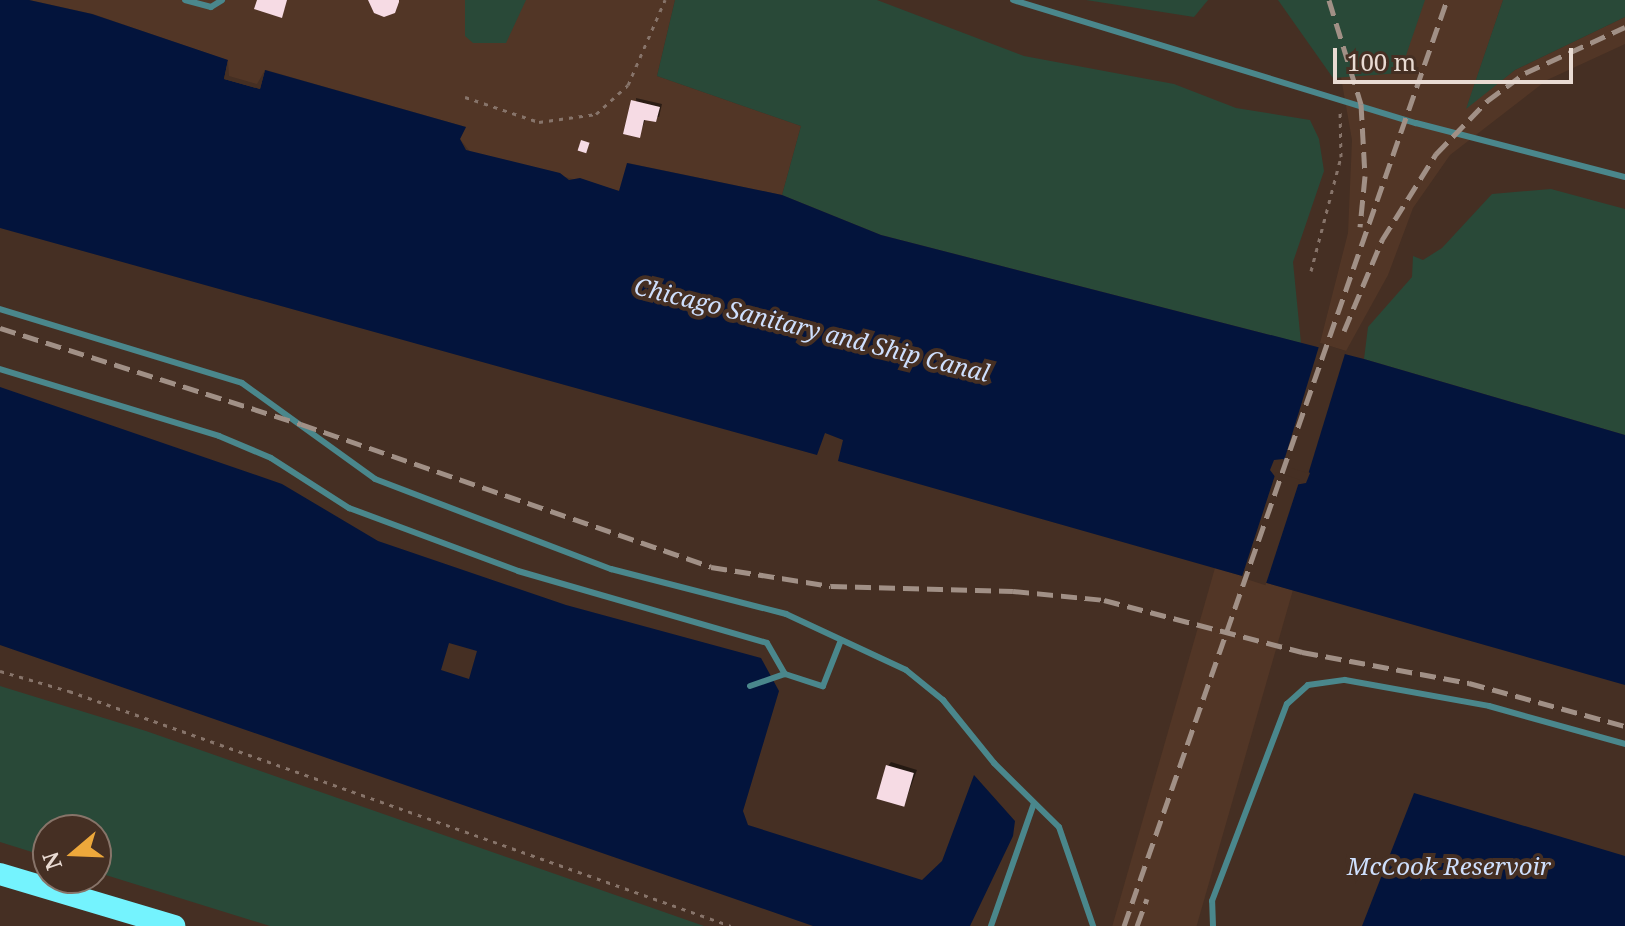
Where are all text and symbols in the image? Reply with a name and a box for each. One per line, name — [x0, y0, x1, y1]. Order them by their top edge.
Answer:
scale bar — [1337, 32, 1577, 82]
text: 100 m — [1347, 45, 1416, 78]
water label: Chicago Sanitary and Ship Canal — [631, 271, 993, 387]
north arrow — [32, 814, 112, 894]
text: N — [34, 848, 68, 874]
water label: McCook Reservoir — [1347, 852, 1551, 880]

